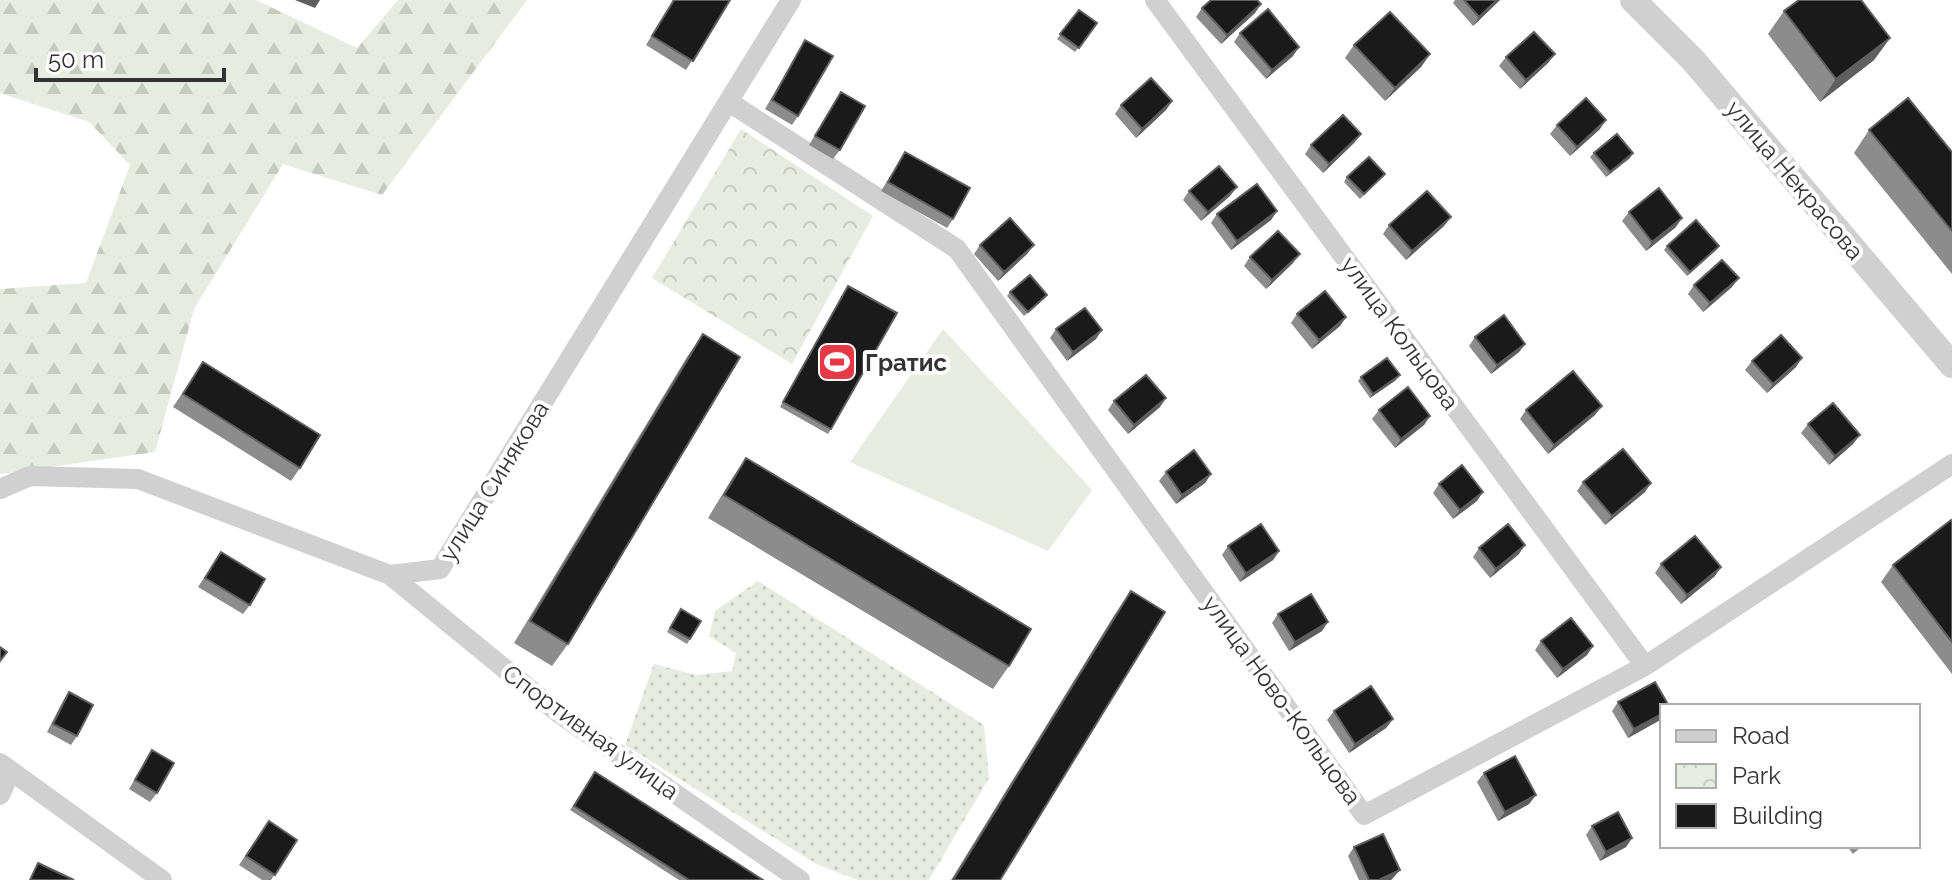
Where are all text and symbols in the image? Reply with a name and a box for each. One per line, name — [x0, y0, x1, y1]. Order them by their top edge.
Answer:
scale bar — [36, 32, 224, 82]
text: 50 m — [48, 45, 104, 74]
street label: улица Некрасова — [1720, 94, 1870, 266]
street label: улица Кольцова — [1335, 251, 1465, 415]
sports icon: Гратис — [816, 341, 858, 383]
place label: Гратис — [865, 348, 947, 377]
street label: улица Синякова — [433, 396, 555, 566]
street label: улица Ново-Кольцова — [1196, 590, 1368, 810]
street label: Спортивная улица — [497, 658, 685, 806]
legend — [1660, 704, 1920, 848]
text: Road — [1732, 721, 1790, 750]
text: Park — [1732, 761, 1781, 790]
text: Building — [1732, 801, 1823, 830]

